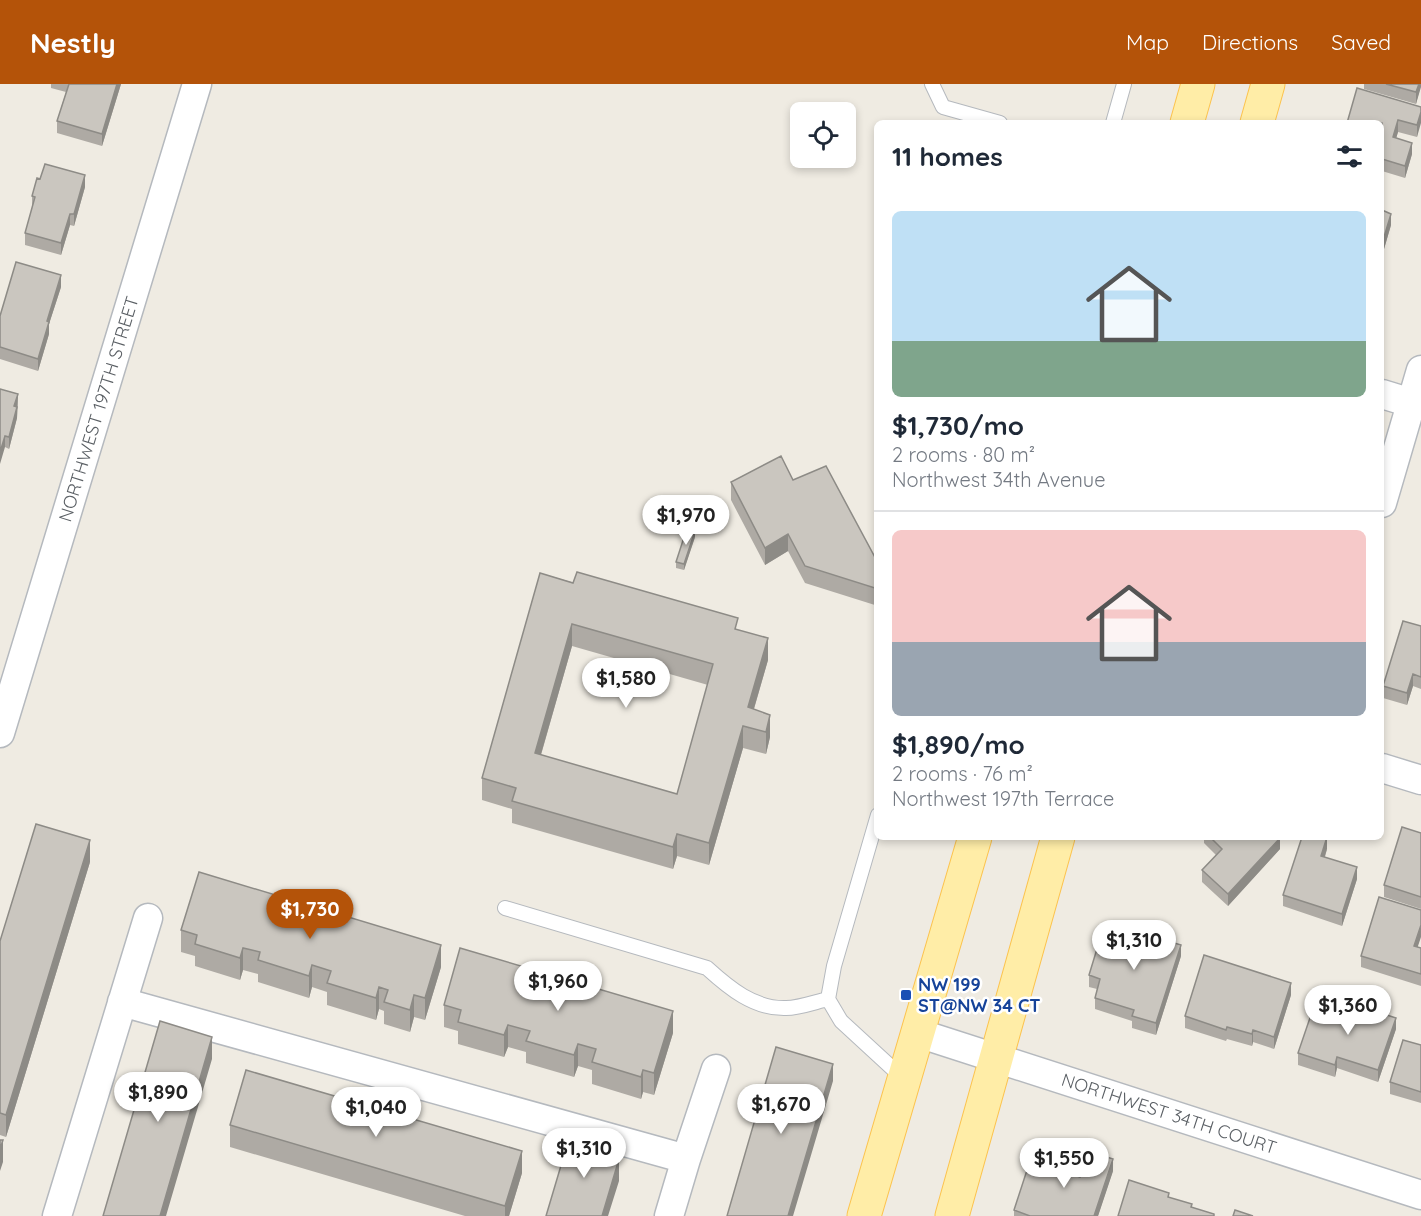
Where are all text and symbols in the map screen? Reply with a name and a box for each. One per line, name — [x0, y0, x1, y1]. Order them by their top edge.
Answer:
text: Nestly — [30, 25, 116, 60]
text: Map — [1126, 29, 1169, 55]
text: Directions — [1202, 29, 1298, 55]
text: Saved — [1331, 29, 1391, 55]
map controls — [790, 102, 856, 168]
button: locate — [790, 102, 856, 168]
text: 11 homes — [892, 140, 1003, 173]
icon: filters — [1333, 140, 1366, 173]
icon: home — [1075, 250, 1183, 358]
street label: NORTHWEST 197TH STREET — [53, 293, 144, 524]
text: $1,730/mo — [892, 409, 1024, 442]
text: 2 rooms · 80 m² — [892, 442, 1035, 467]
text: Northwest 34th Avenue — [892, 467, 1105, 492]
pin: $1,970 — [637, 495, 735, 546]
text: $1,970 — [656, 502, 716, 527]
icon: home — [1075, 569, 1183, 677]
pin: $1,580 — [577, 658, 675, 709]
text: $1,580 — [596, 665, 656, 690]
text: $1,890/mo — [892, 728, 1025, 761]
text: 2 rooms · 76 m² — [892, 761, 1033, 786]
text: Northwest 197th Terrace — [892, 786, 1114, 811]
pin: $1,730 — [261, 889, 359, 940]
text: $1,730 — [280, 896, 340, 921]
pin: $1,310 — [1085, 920, 1183, 971]
text: $1,310 — [1106, 927, 1162, 952]
pin: $1,960 — [509, 961, 607, 1012]
text: $1,960 — [528, 968, 588, 993]
place label: NW 199 ST@NW 34 CT — [918, 973, 1040, 1017]
pin: $1,360 — [1299, 985, 1397, 1036]
marker: NW 199 ST@NW 34 CT — [899, 988, 913, 1002]
text: $1,360 — [1318, 992, 1378, 1017]
street label: NORTHWEST 34TH COURT — [1059, 1068, 1280, 1159]
pin: $1,890 — [109, 1072, 207, 1123]
text: $1,890 — [128, 1079, 188, 1104]
pin: $1,670 — [732, 1084, 830, 1135]
pin: $1,040 — [327, 1087, 425, 1138]
text: $1,670 — [751, 1091, 811, 1116]
text: $1,040 — [345, 1094, 407, 1119]
pin: $1,310 — [535, 1128, 633, 1179]
text: $1,310 — [556, 1135, 612, 1160]
pin: $1,550 — [1015, 1138, 1113, 1189]
text: $1,550 — [1034, 1145, 1094, 1170]

